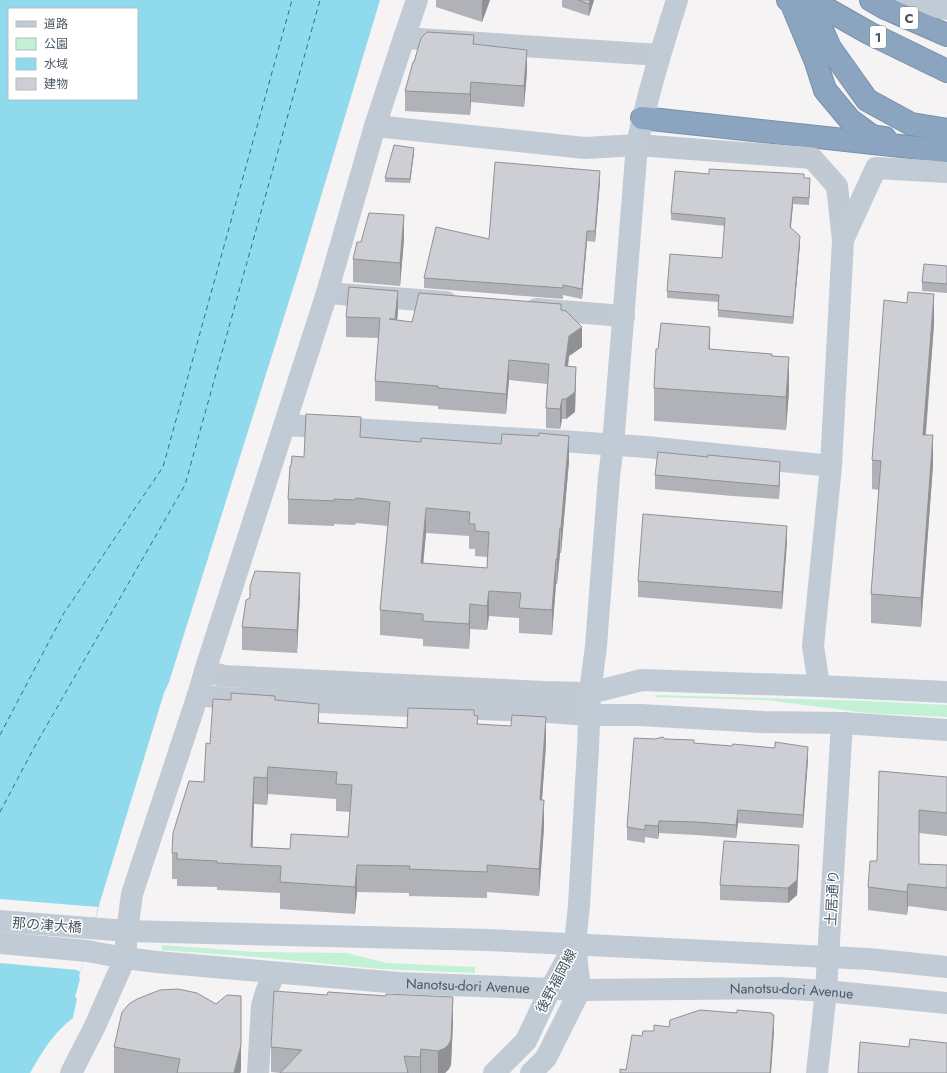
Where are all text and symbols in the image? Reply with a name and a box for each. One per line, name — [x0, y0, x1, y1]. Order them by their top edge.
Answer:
road number: C — [900, 7, 918, 29]
legend — [8, 8, 138, 100]
text: 道路 — [44, 15, 68, 33]
road number: 1 — [870, 26, 886, 48]
text: 公園 — [44, 35, 68, 53]
text: 水域 — [44, 55, 68, 73]
text: 建物 — [44, 75, 68, 93]
street label: 土居通り — [821, 870, 843, 926]
street label: 那の津大橋 — [11, 913, 83, 937]
street label: 後野福岡線 — [531, 945, 581, 1017]
street label: Nanotsu-dori Avenue — [405, 973, 530, 998]
street label: Nanotsu-dori Avenue — [730, 978, 854, 1004]

